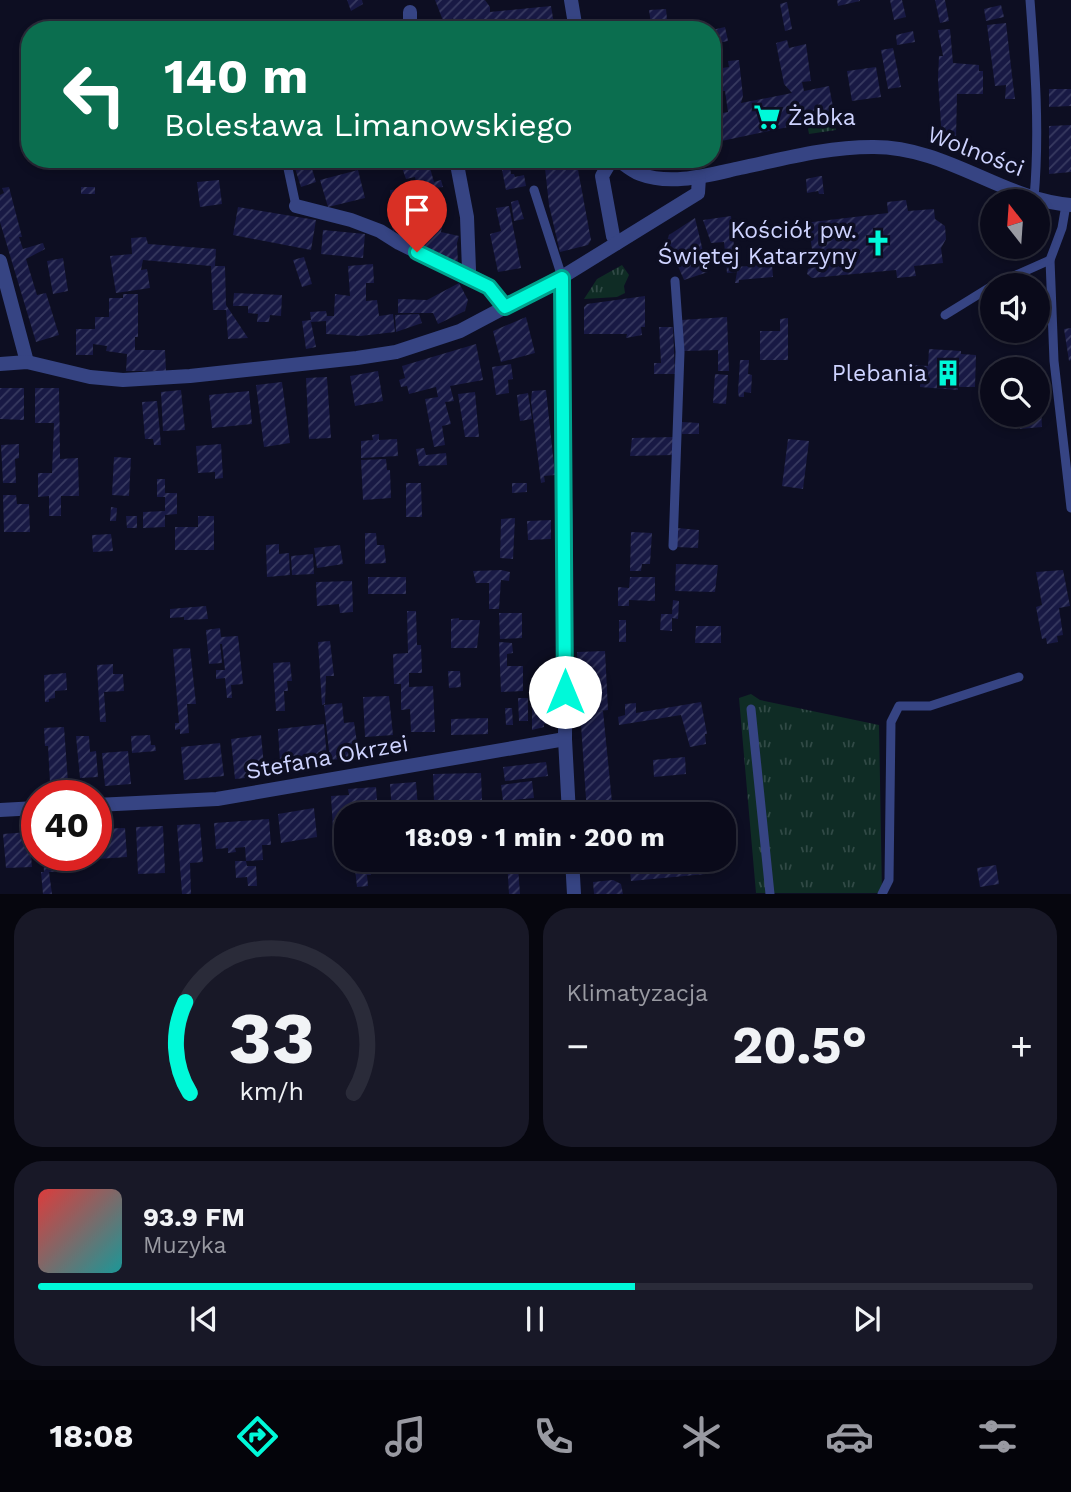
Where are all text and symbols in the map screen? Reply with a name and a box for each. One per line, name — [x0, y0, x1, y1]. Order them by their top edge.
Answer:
text: 140 m — [164, 47, 308, 105]
icon: left — [49, 49, 140, 140]
supermarket icon: Żabka — [752, 102, 782, 132]
place label: Żabka — [788, 104, 856, 131]
text: Bolesława Limanowskiego — [164, 106, 573, 144]
street label: Wolności — [924, 121, 1028, 182]
pin — [387, 180, 447, 252]
north arrow — [980, 189, 1050, 259]
map controls — [980, 189, 1050, 427]
icon: arrive — [398, 191, 436, 229]
place label: Kościół pw. Świętej Katarzyny — [658, 217, 857, 270]
church icon: Kościół pw. Świętej Katarzyny — [863, 228, 893, 258]
button: sound — [980, 273, 1050, 343]
button: search — [980, 357, 1050, 427]
building icon: Plebania — [933, 358, 963, 388]
place label: Plebania — [832, 360, 927, 387]
position arrow — [528, 655, 602, 729]
street label: Stefana Okrzei — [244, 730, 410, 785]
speed limit sign: 40 — [21, 780, 112, 871]
text: 18:09 · 1 min · 200 m — [405, 822, 665, 852]
text: Klimatyzacja — [567, 980, 708, 1007]
text: 33 — [228, 996, 314, 1082]
text: 20.5° — [732, 1015, 867, 1076]
text: − — [567, 1024, 589, 1068]
text: + — [1010, 1024, 1033, 1068]
text: km/h — [239, 1077, 303, 1106]
text: 93.9 FM — [143, 1202, 245, 1232]
text: Muzyka — [143, 1232, 227, 1259]
icon: previous — [185, 1300, 223, 1338]
icon: pause — [516, 1300, 554, 1338]
icon: next — [848, 1300, 886, 1338]
icon: directions — [233, 1412, 282, 1461]
icon: music — [381, 1412, 430, 1461]
icon: phone — [529, 1412, 578, 1461]
icon: climate — [677, 1412, 726, 1461]
icon: car — [825, 1412, 874, 1461]
icon: filters — [973, 1412, 1022, 1461]
text: 18:08 — [49, 1417, 134, 1455]

